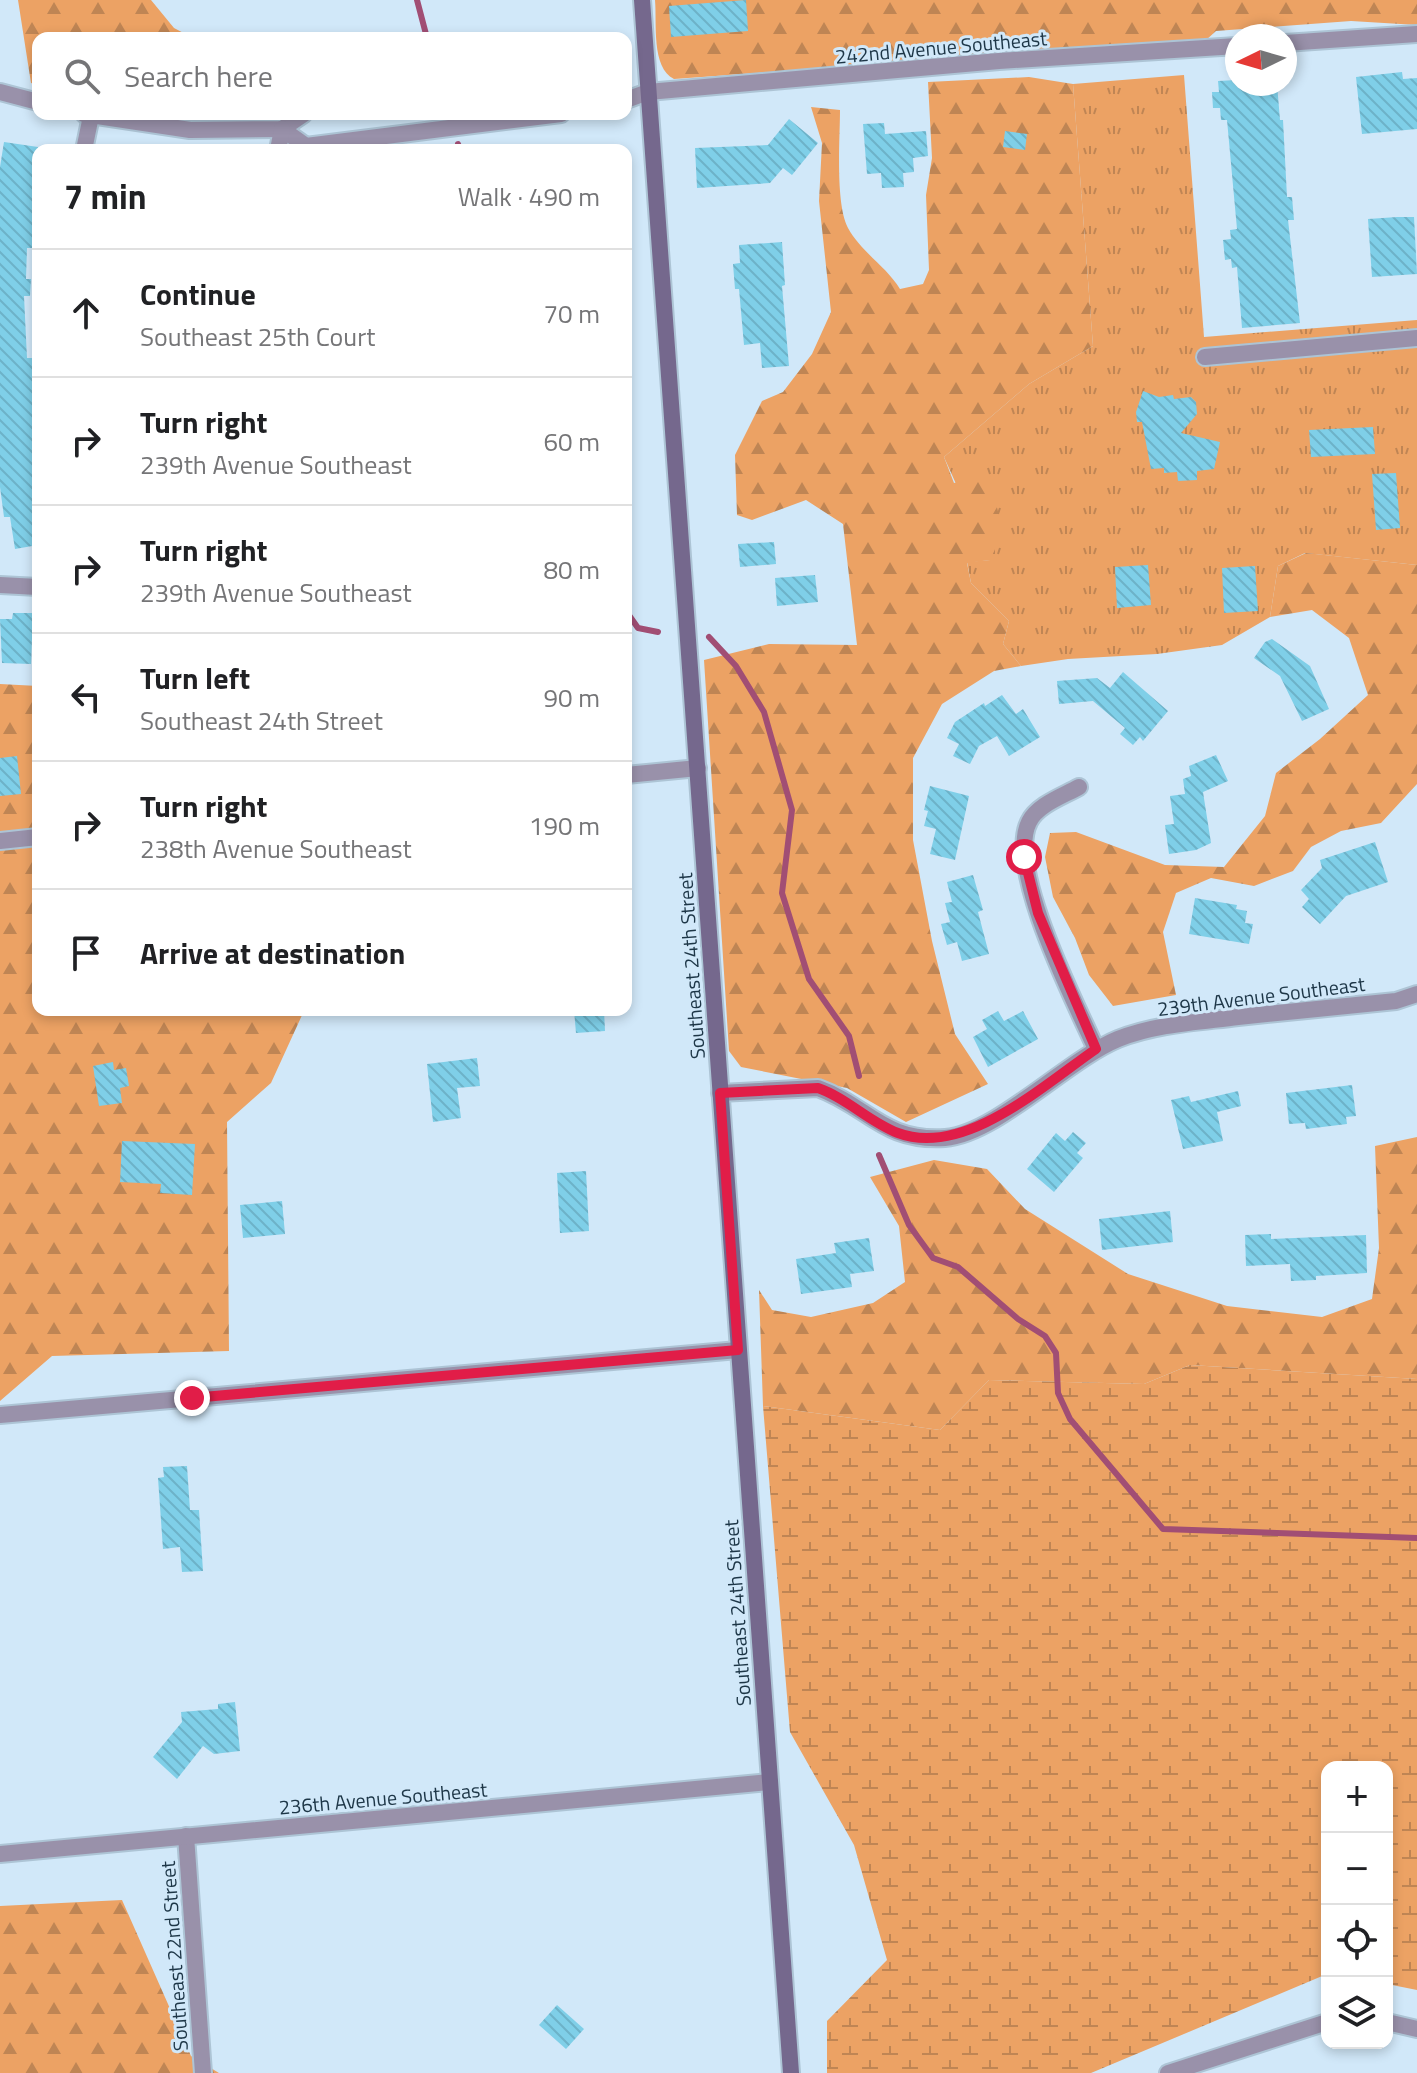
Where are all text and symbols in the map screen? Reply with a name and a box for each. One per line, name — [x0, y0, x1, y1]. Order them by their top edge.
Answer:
street label: 242nd Avenue Southeast — [834, 22, 1048, 72]
north arrow — [1225, 24, 1297, 96]
search box — [32, 32, 632, 120]
text: Search here — [124, 53, 273, 99]
icon: search — [60, 54, 104, 98]
text: 7 min — [64, 170, 147, 222]
text: Walk · 490 m — [458, 177, 600, 216]
text: Continue — [140, 271, 256, 317]
icon: ahead — [64, 291, 108, 335]
text: 70 m — [543, 294, 600, 333]
text: Southeast 25th Court — [140, 317, 375, 356]
text: Turn right — [140, 399, 268, 445]
icon: right — [64, 419, 108, 463]
text: 60 m — [543, 422, 600, 461]
text: 239th Avenue Southeast — [140, 445, 412, 484]
text: Turn right — [140, 527, 268, 573]
icon: right — [64, 547, 108, 591]
text: 80 m — [543, 550, 600, 589]
text: 239th Avenue Southeast — [140, 573, 412, 612]
text: Turn left — [140, 655, 250, 701]
icon: left — [64, 675, 108, 719]
text: 90 m — [543, 678, 600, 717]
text: Southeast 24th Street — [140, 701, 383, 740]
text: Turn right — [140, 783, 268, 829]
icon: right — [64, 803, 108, 847]
text: 190 m — [529, 806, 600, 845]
text: 238th Avenue Southeast — [140, 829, 412, 868]
route start — [1006, 839, 1042, 875]
street label: Southeast 24th Street — [669, 872, 713, 1060]
text: Arrive at destination — [140, 930, 405, 976]
icon: arrive — [64, 931, 108, 975]
street label: 239th Avenue Southeast — [1155, 968, 1367, 1024]
route end — [174, 1380, 210, 1416]
street label: Southeast 24th Street — [715, 1519, 759, 1707]
map controls — [1321, 1761, 1393, 2049]
button: + — [1321, 1761, 1393, 1833]
street label: 236th Avenue Southeast — [278, 1773, 488, 1823]
button: − — [1321, 1833, 1393, 1905]
street label: Southeast 22nd Street — [152, 1860, 196, 2052]
button: locate — [1321, 1905, 1393, 1977]
button: layers — [1321, 1977, 1393, 2049]

